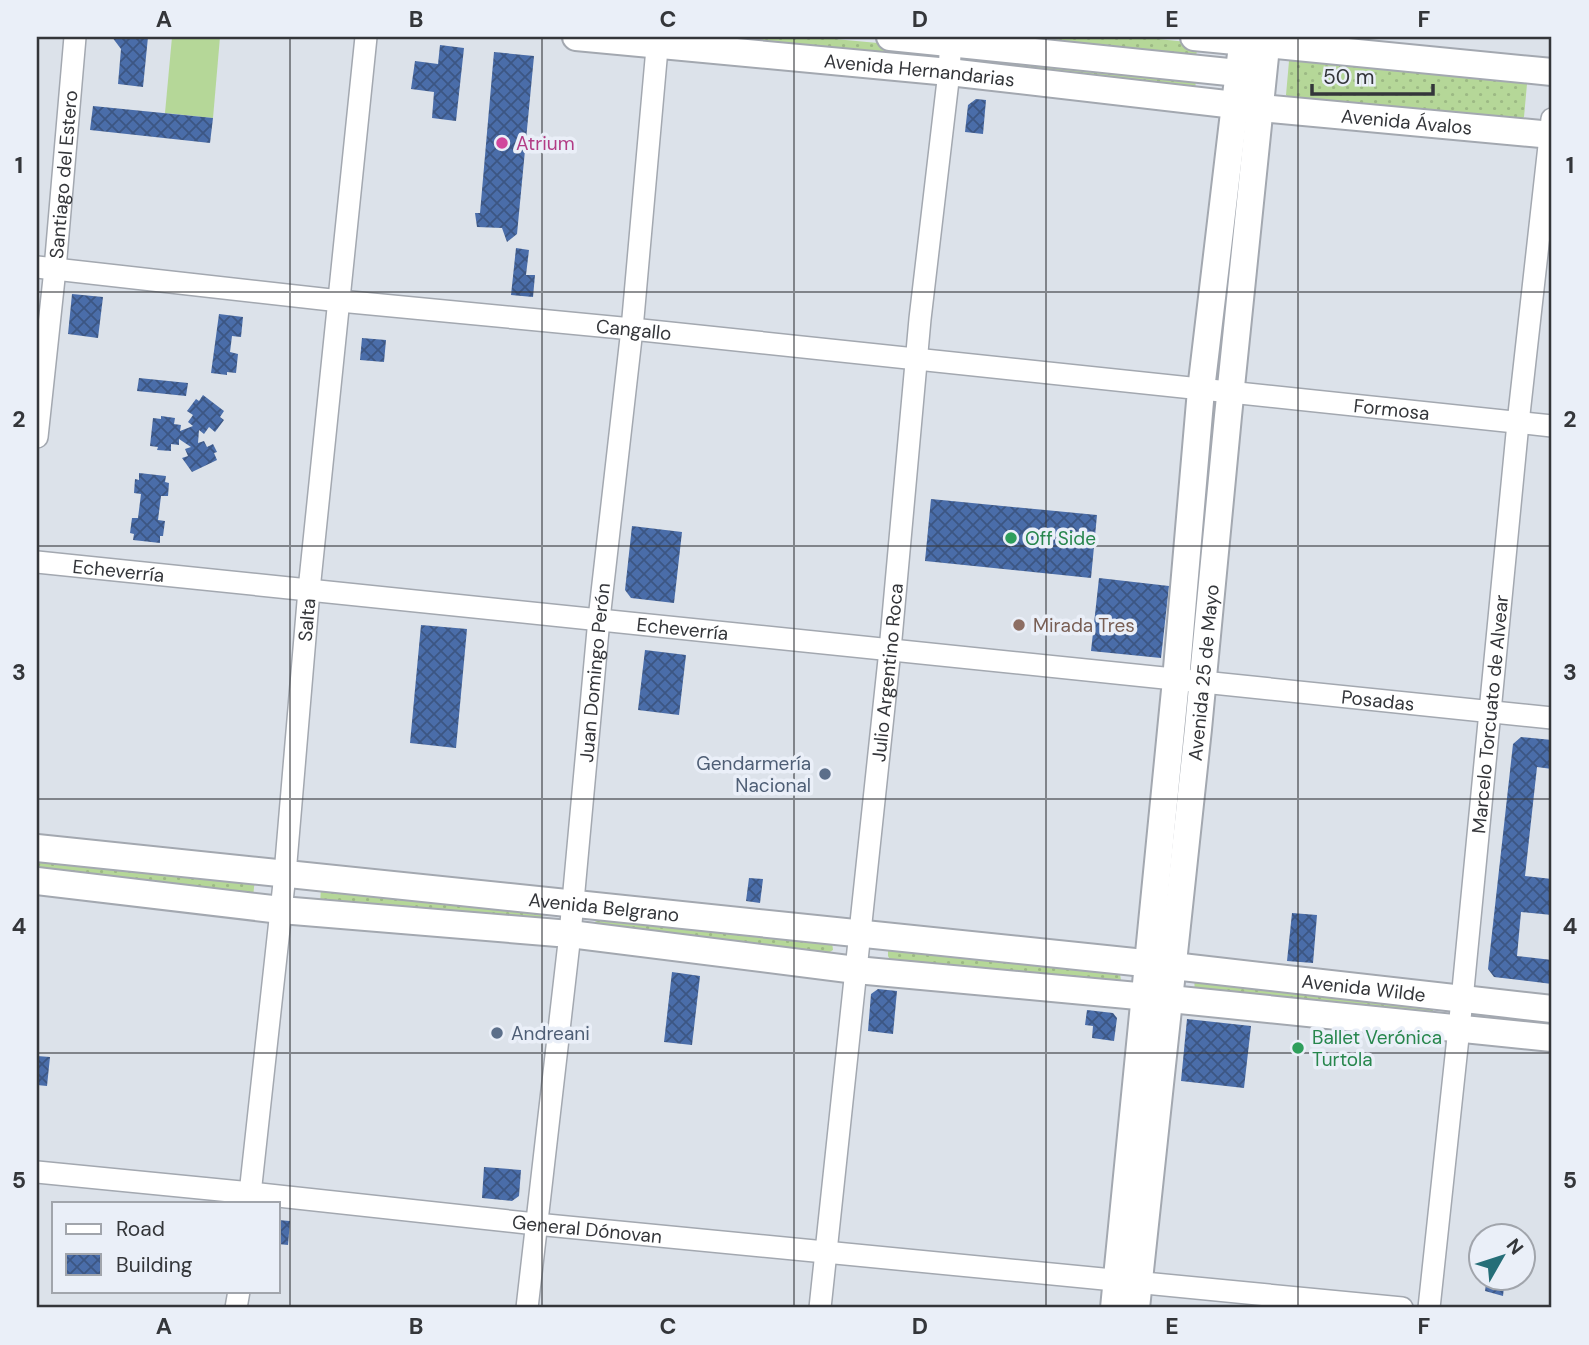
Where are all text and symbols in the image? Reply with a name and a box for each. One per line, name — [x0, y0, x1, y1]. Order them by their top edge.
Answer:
text: A — [156, 4, 172, 34]
text: B — [409, 4, 423, 34]
text: C — [660, 4, 676, 34]
text: D — [912, 4, 928, 34]
text: E — [1165, 4, 1179, 34]
text: F — [1418, 4, 1431, 34]
street label: Avenida Hernandarias — [823, 48, 1016, 92]
scale bar — [1312, 52, 1433, 96]
text: 50 m — [1323, 63, 1374, 91]
street label: Santiago del Estero — [43, 89, 83, 260]
street label: Avenida Ávalos — [1340, 103, 1473, 140]
place label: Atrium — [516, 131, 575, 156]
marker: Atrium — [494, 135, 510, 151]
text: 1 — [15, 150, 23, 180]
text: 1 — [1566, 150, 1574, 180]
street label: Cangallo — [595, 313, 673, 346]
street label: Formosa — [1352, 393, 1431, 426]
text: 2 — [12, 404, 26, 434]
text: 2 — [1563, 404, 1577, 434]
place label: Off Side — [1025, 526, 1096, 551]
marker: Off Side — [1003, 530, 1019, 546]
street label: Echeverría — [72, 553, 166, 588]
street label: Juan Domingo Perón — [573, 582, 616, 763]
street label: Julio Argentino Roca — [866, 582, 908, 763]
street label: Avenida 25 de Mayo — [1182, 583, 1224, 762]
street label: Marcelo Torcuato de Alvear — [1466, 593, 1514, 835]
street label: Salta — [292, 597, 321, 643]
street label: Echeverría — [636, 611, 730, 646]
place label: Mirada Tres — [1033, 613, 1135, 638]
marker: Mirada Tres — [1011, 617, 1027, 633]
text: 3 — [12, 657, 26, 687]
text: 3 — [1563, 657, 1577, 687]
street label: Posadas — [1340, 684, 1416, 716]
place label: Gendarmería Nacional — [696, 751, 811, 798]
marker: Gendarmería Nacional — [817, 766, 833, 782]
street label: Avenida Belgrano — [527, 887, 681, 927]
text: 4 — [12, 911, 27, 941]
text: 4 — [1563, 911, 1578, 941]
street label: Avenida Wilde — [1300, 968, 1427, 1007]
place label: Andreani — [511, 1021, 590, 1046]
marker: Andreani — [489, 1025, 505, 1041]
place label: Ballet Verónica Turtola — [1312, 1025, 1442, 1072]
marker: Ballet Verónica Turtola — [1290, 1040, 1306, 1056]
text: 5 — [12, 1165, 26, 1195]
text: 5 — [1563, 1165, 1577, 1195]
legend — [52, 1202, 280, 1292]
street label: General Dónovan — [511, 1209, 663, 1249]
text: Road — [116, 1215, 165, 1243]
north arrow — [1466, 1222, 1536, 1292]
text: N — [1501, 1233, 1529, 1260]
text: Building — [116, 1251, 193, 1279]
text: A — [156, 1311, 172, 1341]
text: B — [409, 1311, 423, 1341]
text: C — [660, 1311, 676, 1341]
text: D — [912, 1311, 928, 1341]
text: E — [1165, 1311, 1179, 1341]
text: F — [1418, 1311, 1431, 1341]

